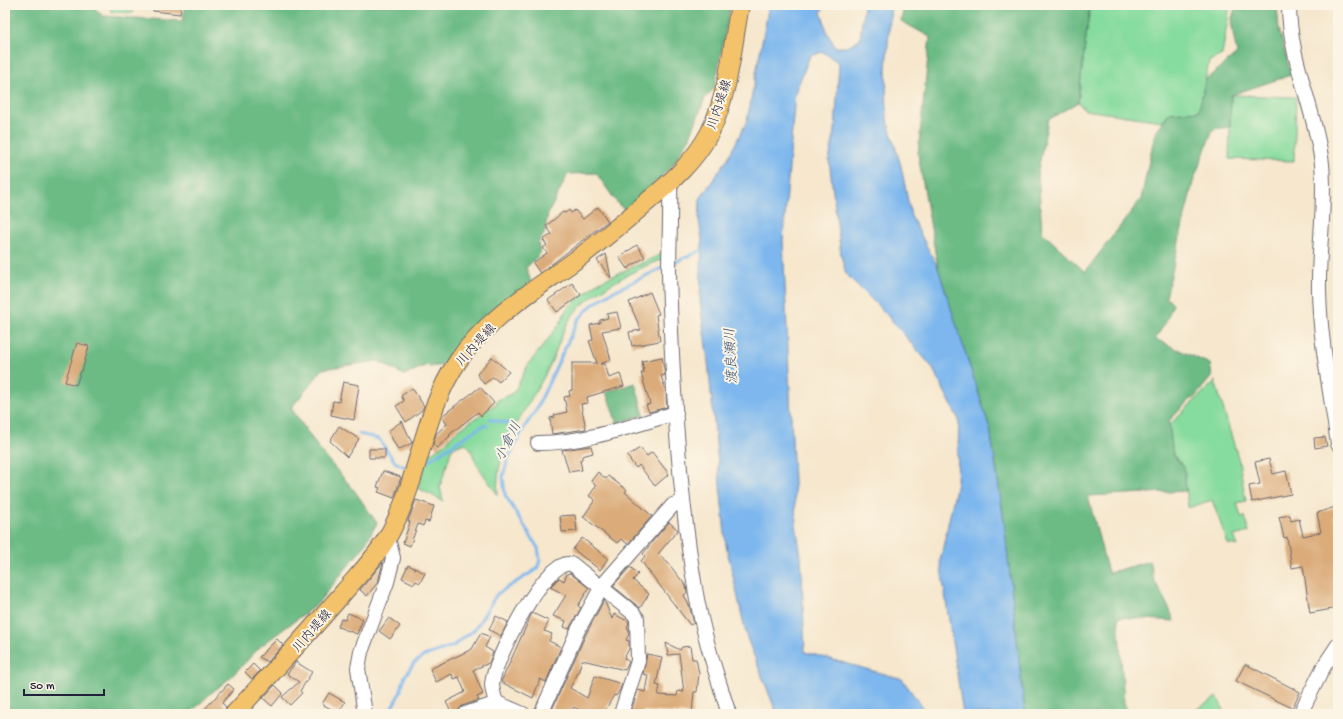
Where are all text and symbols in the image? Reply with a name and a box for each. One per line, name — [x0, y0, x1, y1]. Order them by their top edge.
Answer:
street label: 川内堤線 — [704, 76, 736, 132]
street label: 川内堤線 — [453, 320, 500, 370]
water label: 渡良瀬川 — [722, 327, 742, 384]
water label: 小倉川 — [491, 419, 526, 465]
street label: 川内堤線 — [289, 606, 336, 656]
scale bar — [24, 671, 104, 697]
text: 50 m — [30, 680, 55, 694]

